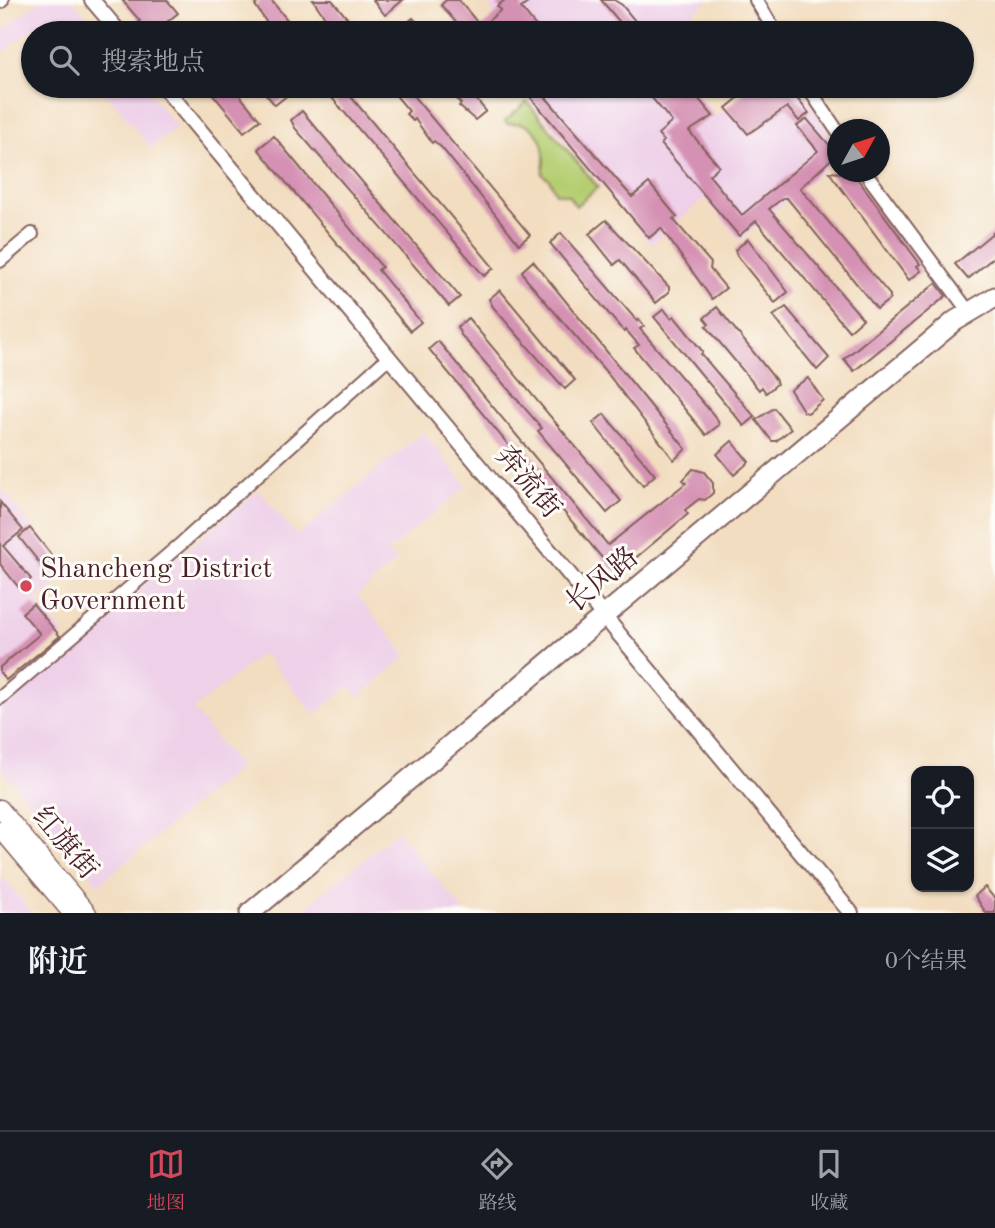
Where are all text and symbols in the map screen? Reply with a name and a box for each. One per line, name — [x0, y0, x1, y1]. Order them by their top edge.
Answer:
search box — [21, 21, 974, 98]
icon: search — [45, 41, 83, 79]
text: 搜索地点 — [101, 50, 205, 76]
north arrow — [827, 119, 890, 182]
street label: 奔流街 — [489, 440, 567, 524]
street label: 长风路 — [560, 541, 644, 619]
place label: Shancheng District Government — [40, 556, 272, 616]
marker: Shancheng District Government — [18, 578, 34, 594]
map controls — [911, 766, 974, 892]
button: locate — [911, 766, 974, 829]
street label: 红旗街 — [26, 801, 104, 885]
button: layers — [911, 829, 974, 892]
text: 附近 — [28, 948, 88, 978]
text: 0个结果 — [885, 950, 967, 973]
tab: 地图 — [147, 1145, 185, 1216]
tab: 路线 — [478, 1145, 516, 1216]
tab: 收藏 — [810, 1145, 848, 1216]

